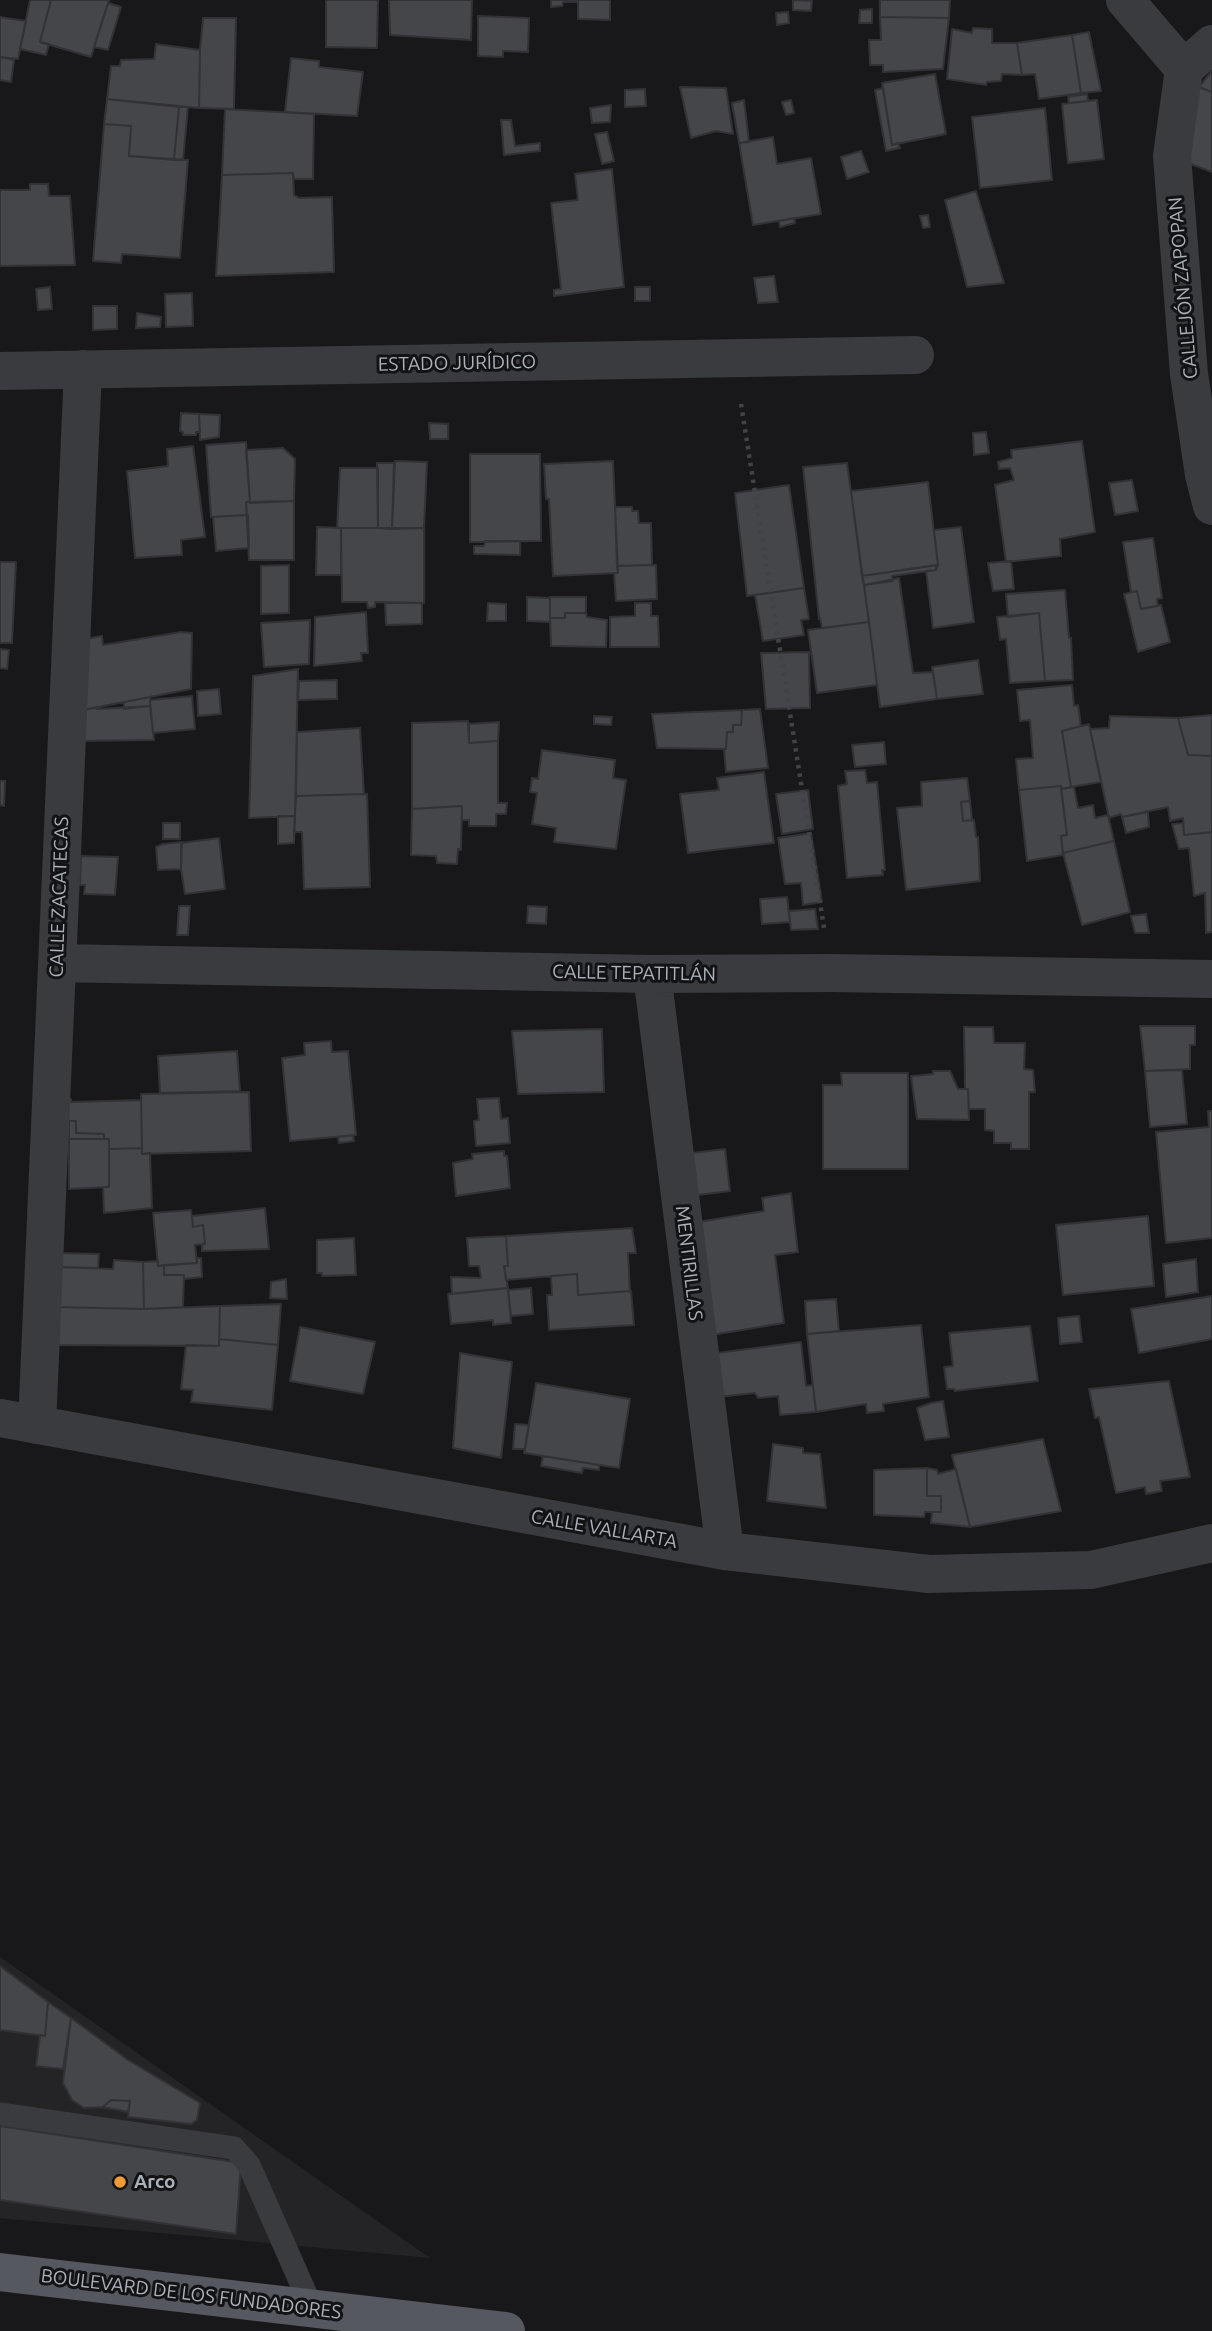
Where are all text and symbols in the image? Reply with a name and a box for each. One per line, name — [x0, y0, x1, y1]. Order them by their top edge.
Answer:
street label: CALLEJÓN ZAPOPAN — [1164, 196, 1202, 380]
street label: ESTADO JURÍDICO — [378, 350, 536, 376]
street label: CALLE ZACATECAS — [45, 816, 73, 978]
street label: CALLE TEPATITLÁN — [552, 960, 716, 986]
street label: MENTIRILLAS — [671, 1204, 707, 1322]
street label: CALLE VALLARTA — [529, 1505, 679, 1553]
place label: Arco — [134, 2171, 175, 2193]
marker: Arco — [112, 2174, 128, 2190]
street label: BOULEVARD DE LOS FUNDADORES — [40, 2264, 342, 2324]

